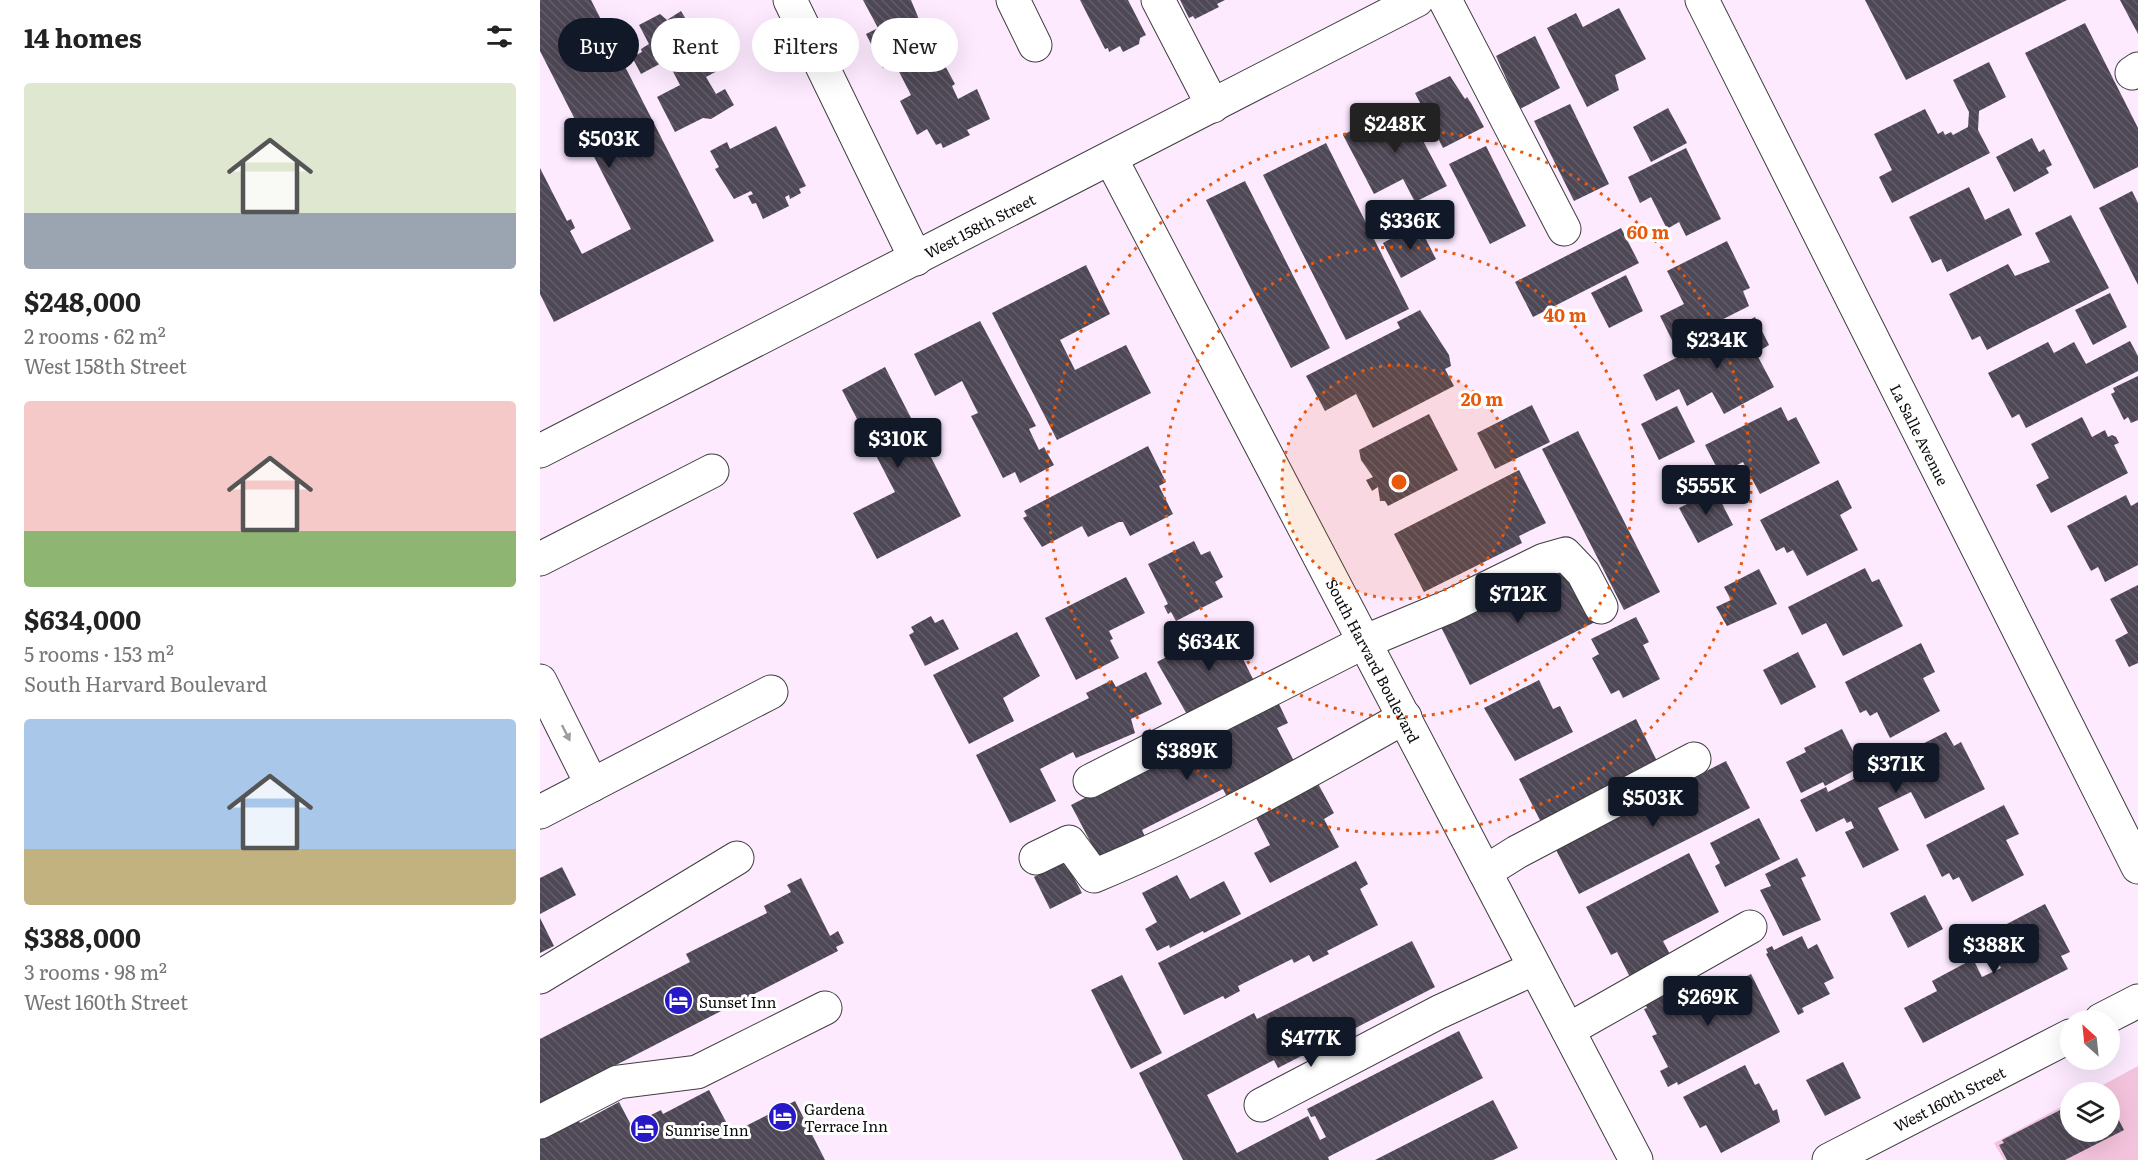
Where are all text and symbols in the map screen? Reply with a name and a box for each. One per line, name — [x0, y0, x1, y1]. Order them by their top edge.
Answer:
text: 14 homes — [24, 17, 142, 56]
chip: Buy — [558, 18, 639, 72]
chip: Rent — [651, 18, 740, 72]
chip: Filters — [752, 18, 859, 72]
chip: New — [871, 18, 958, 72]
icon: filters — [483, 20, 516, 53]
pin: $248K — [1353, 103, 1437, 154]
text: $248K — [1364, 107, 1426, 137]
pin: $503K — [567, 118, 651, 169]
icon: home — [216, 122, 324, 230]
text: $503K — [578, 122, 640, 152]
street label: West 158th Street — [920, 187, 1039, 263]
pin: $336K — [1368, 200, 1452, 251]
text: $336K — [1379, 204, 1441, 234]
text: 60 m — [1626, 218, 1670, 245]
text: $248,000 — [24, 281, 141, 320]
text: 40 m — [1543, 301, 1587, 328]
pin: $234K — [1675, 319, 1759, 370]
text: 2 rooms · 62 m² — [24, 320, 166, 350]
text: $234K — [1686, 323, 1748, 353]
text: West 158th Street — [24, 350, 187, 380]
street label: La Salle Avenue — [1885, 379, 1956, 489]
text: 20 m — [1461, 385, 1503, 412]
pin: $310K — [856, 418, 940, 469]
text: $310K — [868, 422, 928, 452]
icon: home — [216, 440, 324, 548]
pin: $555K — [1664, 465, 1748, 516]
text: $555K — [1676, 469, 1736, 499]
centre of rings — [1389, 472, 1409, 492]
pin: $712K — [1476, 573, 1560, 624]
street label: South Harvard Boulevard — [1321, 574, 1426, 746]
text: $712K — [1489, 577, 1547, 607]
text: $634,000 — [24, 599, 141, 638]
pin: $634K — [1167, 621, 1251, 672]
text: $634K — [1178, 625, 1240, 655]
text: 5 rooms · 153 m² — [24, 638, 174, 668]
text: South Harvard Boulevard — [24, 668, 267, 698]
one-way arrow — [561, 725, 571, 742]
pin: $389K — [1145, 730, 1229, 781]
text: $389K — [1156, 734, 1218, 764]
pin: $371K — [1854, 743, 1938, 794]
text: $371K — [1867, 747, 1925, 777]
icon: home — [216, 758, 324, 866]
pin: $503K — [1611, 777, 1695, 828]
text: $503K — [1622, 781, 1684, 811]
text: $388,000 — [24, 917, 141, 956]
pin: $388K — [1952, 924, 2036, 975]
text: $388K — [1963, 928, 2025, 958]
text: 3 rooms · 98 m² — [24, 956, 167, 986]
pin: $269K — [1666, 976, 1750, 1027]
text: $269K — [1677, 980, 1739, 1010]
hotel icon: Sunset Inn — [662, 985, 694, 1017]
text: West 160th Street — [24, 986, 188, 1016]
place label: Sunset Inn — [699, 990, 776, 1013]
north arrow — [2060, 1010, 2120, 1070]
map controls — [2060, 1010, 2120, 1142]
pin: $477K — [1269, 1017, 1353, 1068]
text: $477K — [1281, 1021, 1341, 1051]
street label: West 160th Street — [1889, 1060, 2009, 1137]
button: layers — [2060, 1082, 2120, 1142]
place label: Gardena Terrace Inn — [804, 1097, 888, 1137]
hotel icon: Gardena Terrace Inn — [767, 1101, 799, 1133]
hotel icon: Sunrise Inn — [628, 1113, 660, 1145]
place label: Sunrise Inn — [665, 1118, 749, 1141]

